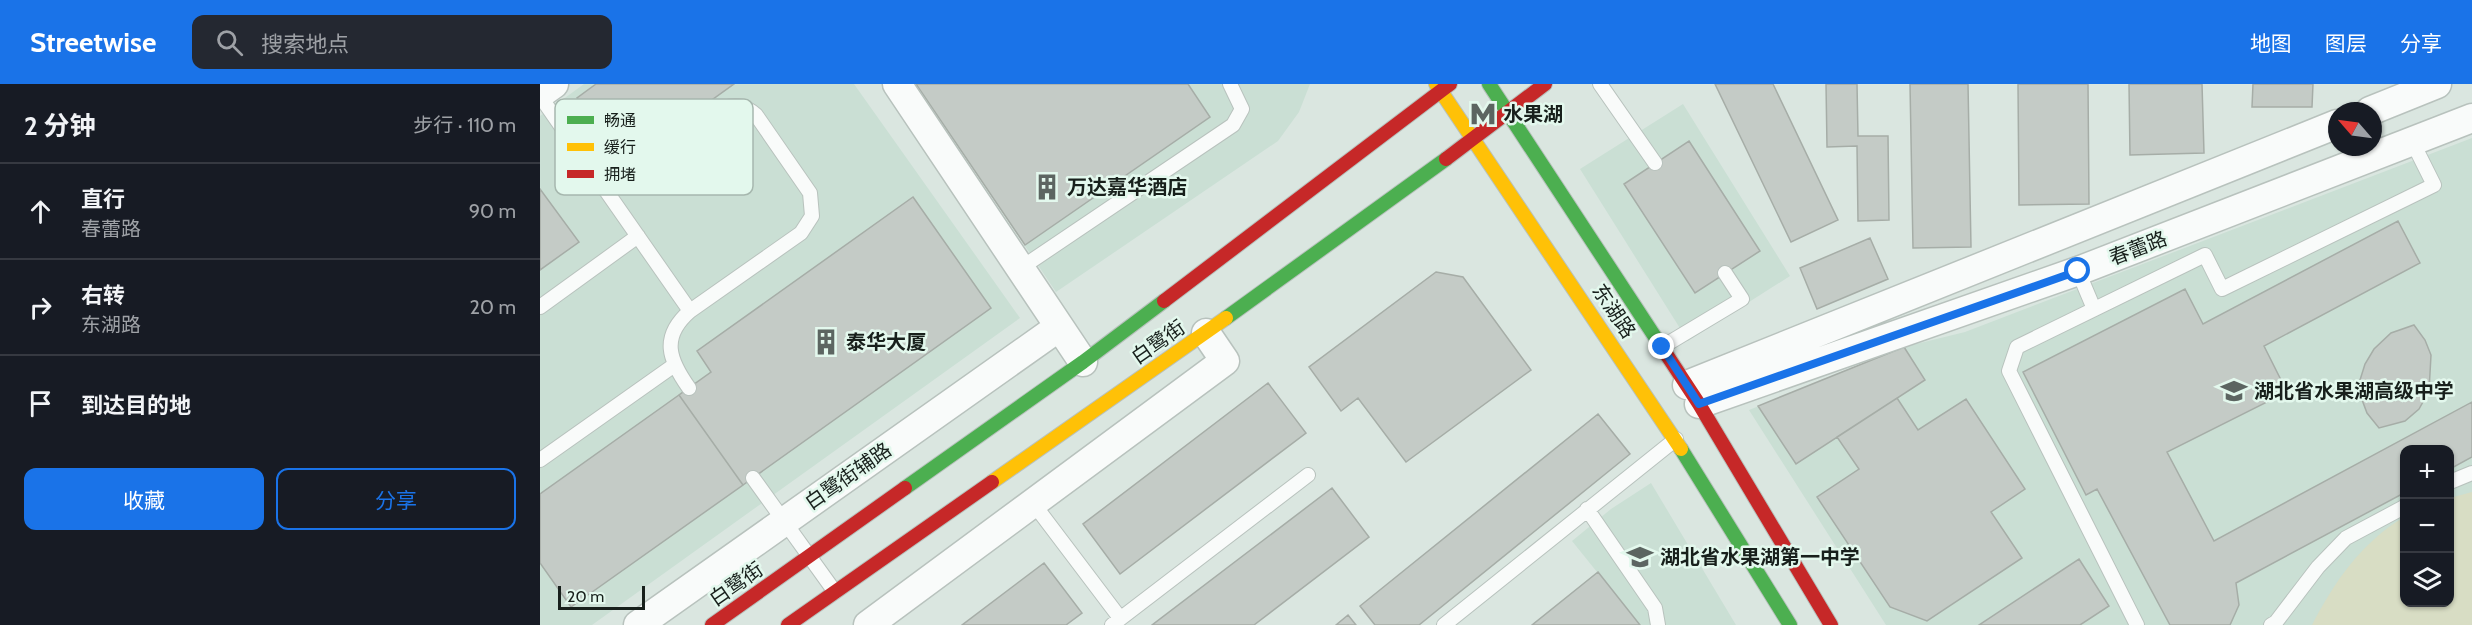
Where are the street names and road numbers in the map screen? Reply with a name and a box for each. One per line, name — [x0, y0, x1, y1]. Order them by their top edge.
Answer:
street label: 春蕾路 — [2106, 226, 2170, 270]
street label: 东湖路 — [1587, 279, 1641, 343]
street label: 白鹭街 — [1127, 315, 1189, 369]
street label: 白鹭街辅路 — [800, 437, 896, 515]
street label: 白鹭街 — [705, 557, 767, 611]

